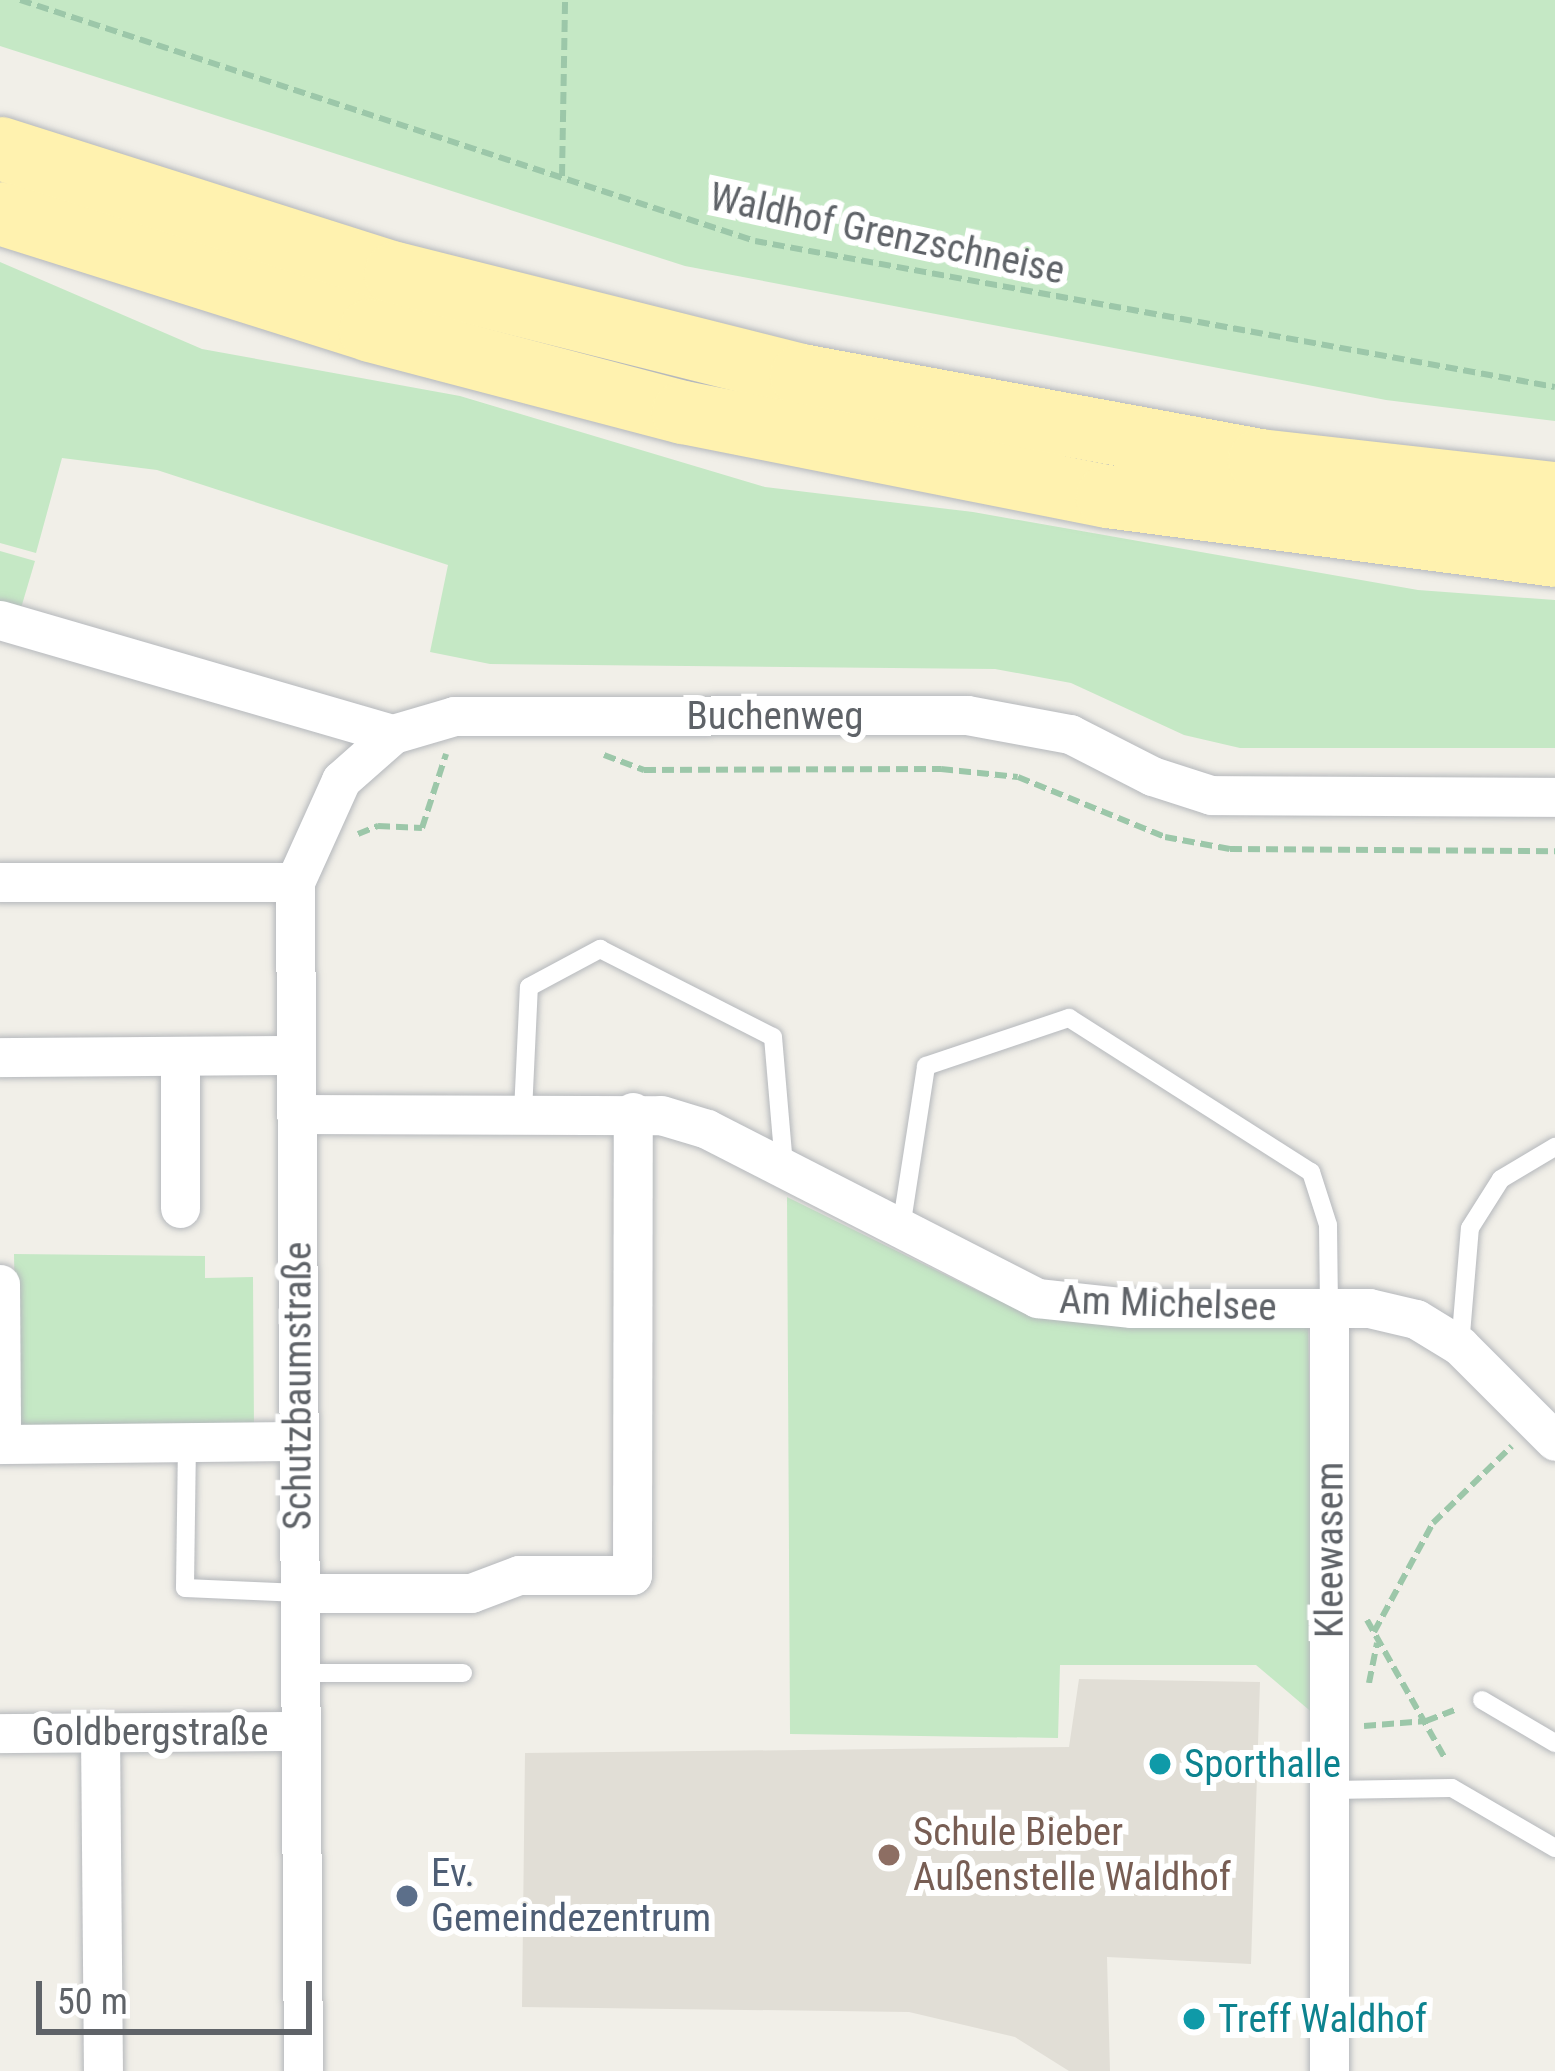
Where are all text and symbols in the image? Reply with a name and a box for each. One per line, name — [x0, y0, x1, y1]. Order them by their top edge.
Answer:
street label: Waldhof Grenzschneise — [705, 174, 1069, 294]
street label: Buchenweg — [686, 693, 864, 739]
street label: Schutzbaumstraße — [275, 1242, 321, 1530]
street label: Am Michelsee — [1058, 1277, 1278, 1331]
street label: Kleewasem — [1307, 1462, 1353, 1638]
street label: Goldbergstraße — [32, 1709, 268, 1755]
place label: Sporthalle — [1184, 1741, 1341, 1787]
marker: Sporthalle — [1147, 1751, 1173, 1777]
place label: Schule Bieber Außenstelle Waldhof — [913, 1810, 1231, 1901]
marker: Schule Bieber Außenstelle Waldhof — [876, 1842, 902, 1868]
place label: Ev. Gemeindezentrum — [431, 1851, 711, 1942]
marker: Ev. Gemeindezentrum — [394, 1883, 420, 1909]
scale bar — [42, 1957, 318, 2031]
text: 50 m — [57, 1981, 128, 2023]
place label: Treff Waldhof — [1218, 1996, 1427, 2042]
marker: Treff Waldhof — [1181, 2006, 1207, 2032]

